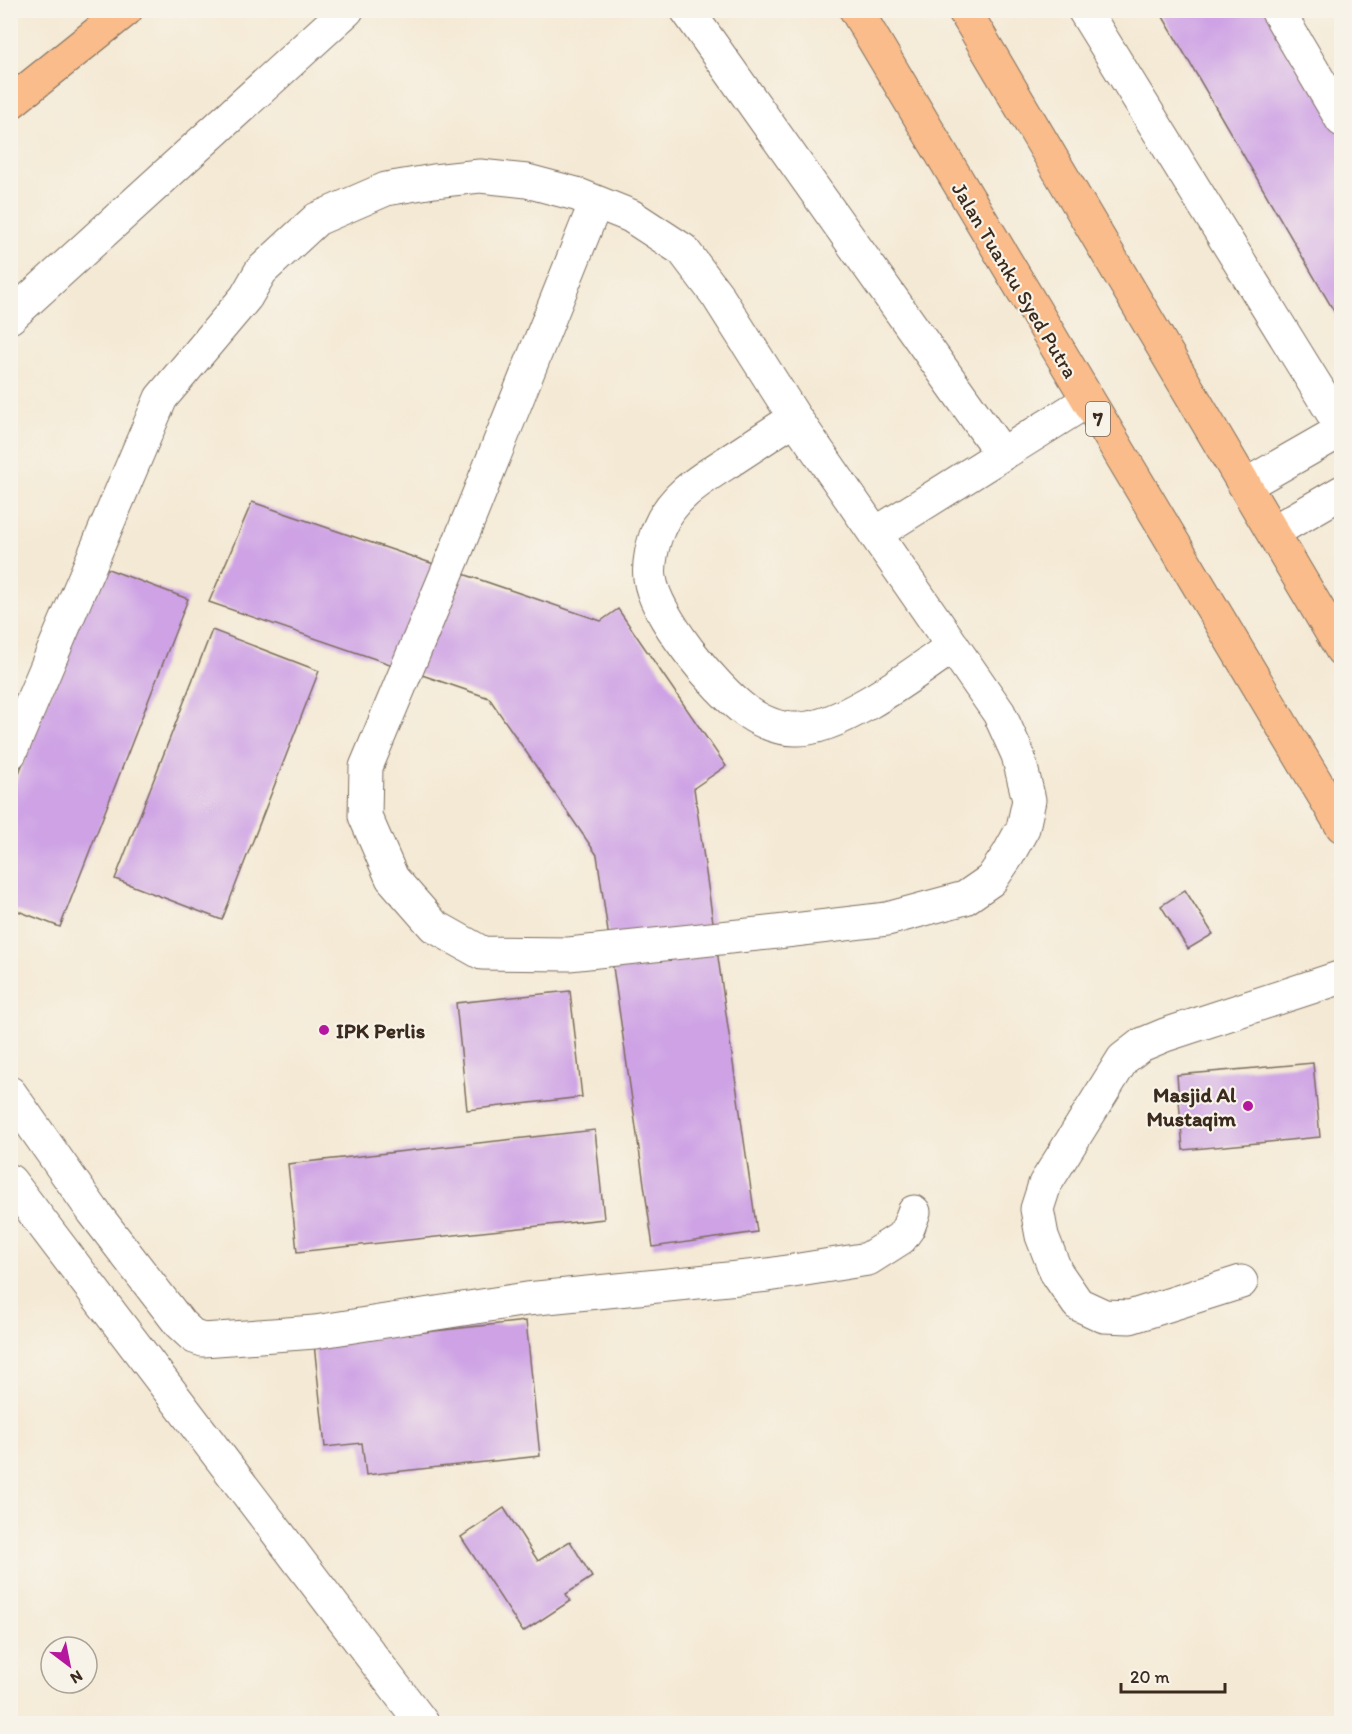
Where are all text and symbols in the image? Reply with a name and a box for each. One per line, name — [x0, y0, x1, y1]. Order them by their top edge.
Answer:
street label: Jalan Tuanku Syed Putra — [947, 178, 1083, 382]
road number: 7 — [1086, 402, 1110, 436]
place label: IPK Perlis — [336, 1018, 425, 1043]
marker: IPK Perlis — [317, 1023, 331, 1037]
place label: Masjid Al Mustaqim — [1147, 1082, 1237, 1132]
marker: Masjid Al Mustaqim — [1241, 1099, 1255, 1113]
north arrow — [39, 1635, 99, 1695]
scale bar — [1121, 1656, 1224, 1694]
text: N — [67, 1666, 86, 1688]
text: 20 m — [1130, 1666, 1170, 1688]

